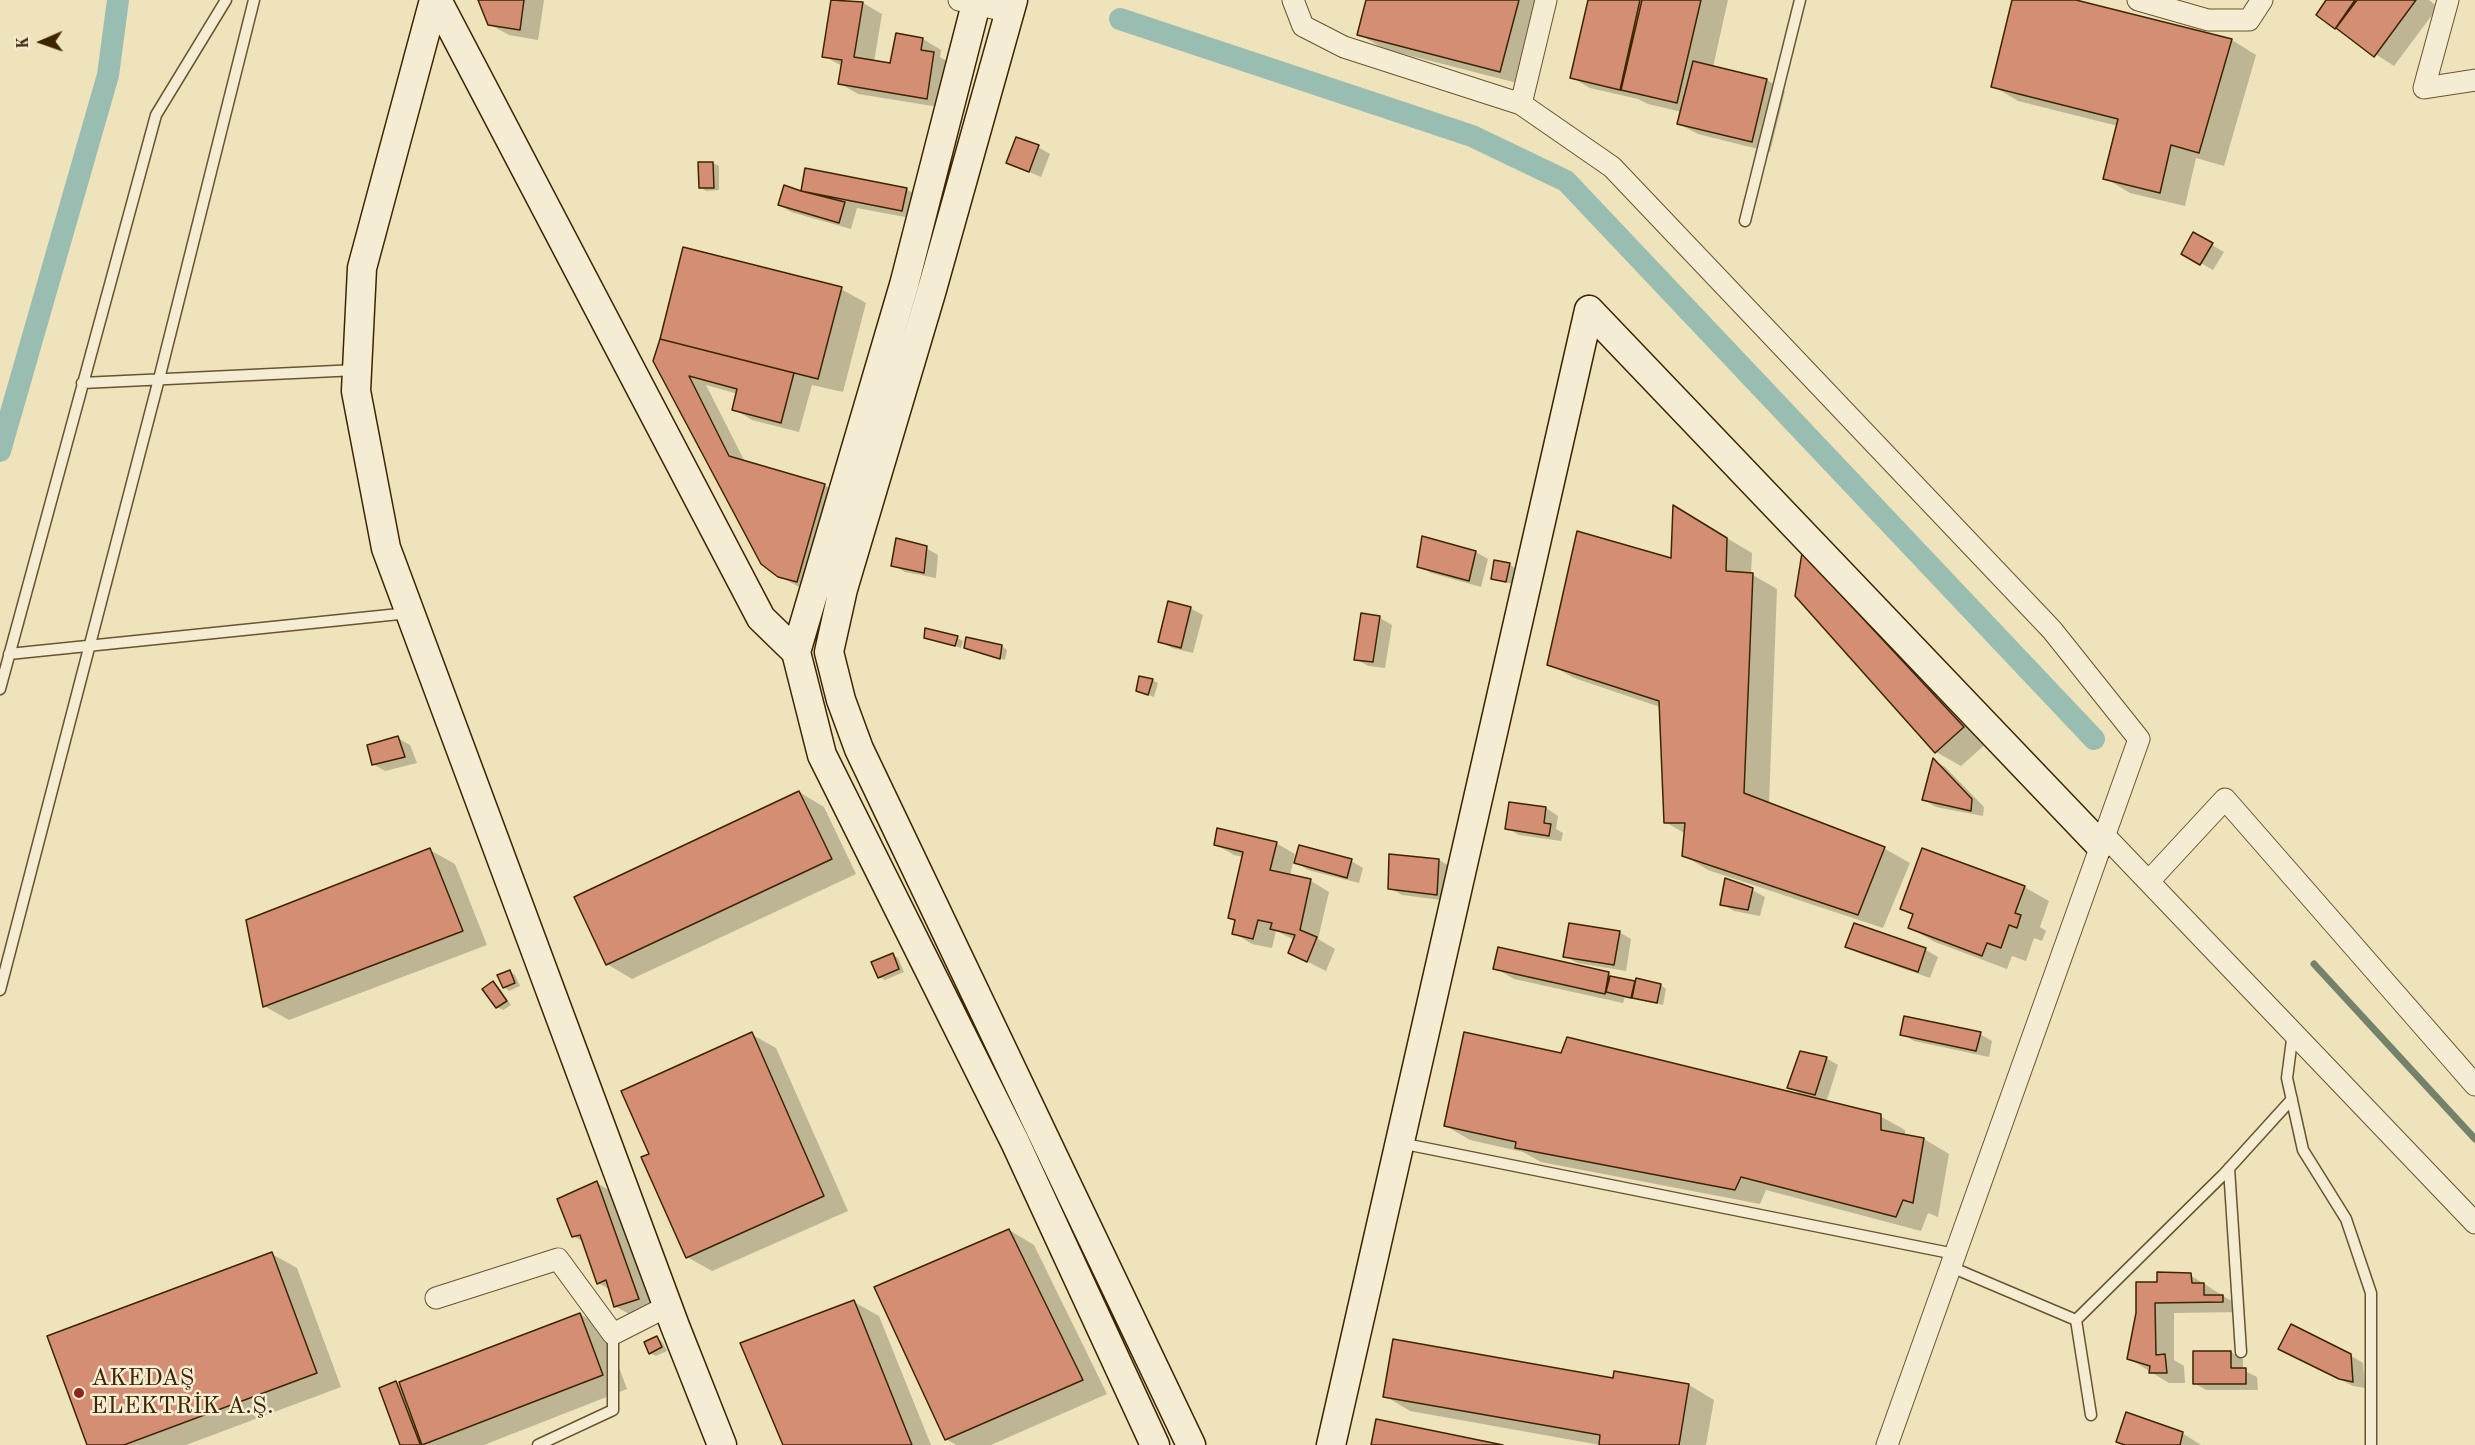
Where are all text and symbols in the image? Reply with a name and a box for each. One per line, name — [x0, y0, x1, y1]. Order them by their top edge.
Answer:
north arrow — [12, 12, 72, 72]
text: K — [16, 36, 32, 49]
place label: AKEDAŞ ELEKTRİK A.Ş. — [91, 1365, 274, 1421]
marker: AKEDAŞ ELEKTRİK A.Ş. — [72, 1386, 86, 1400]

